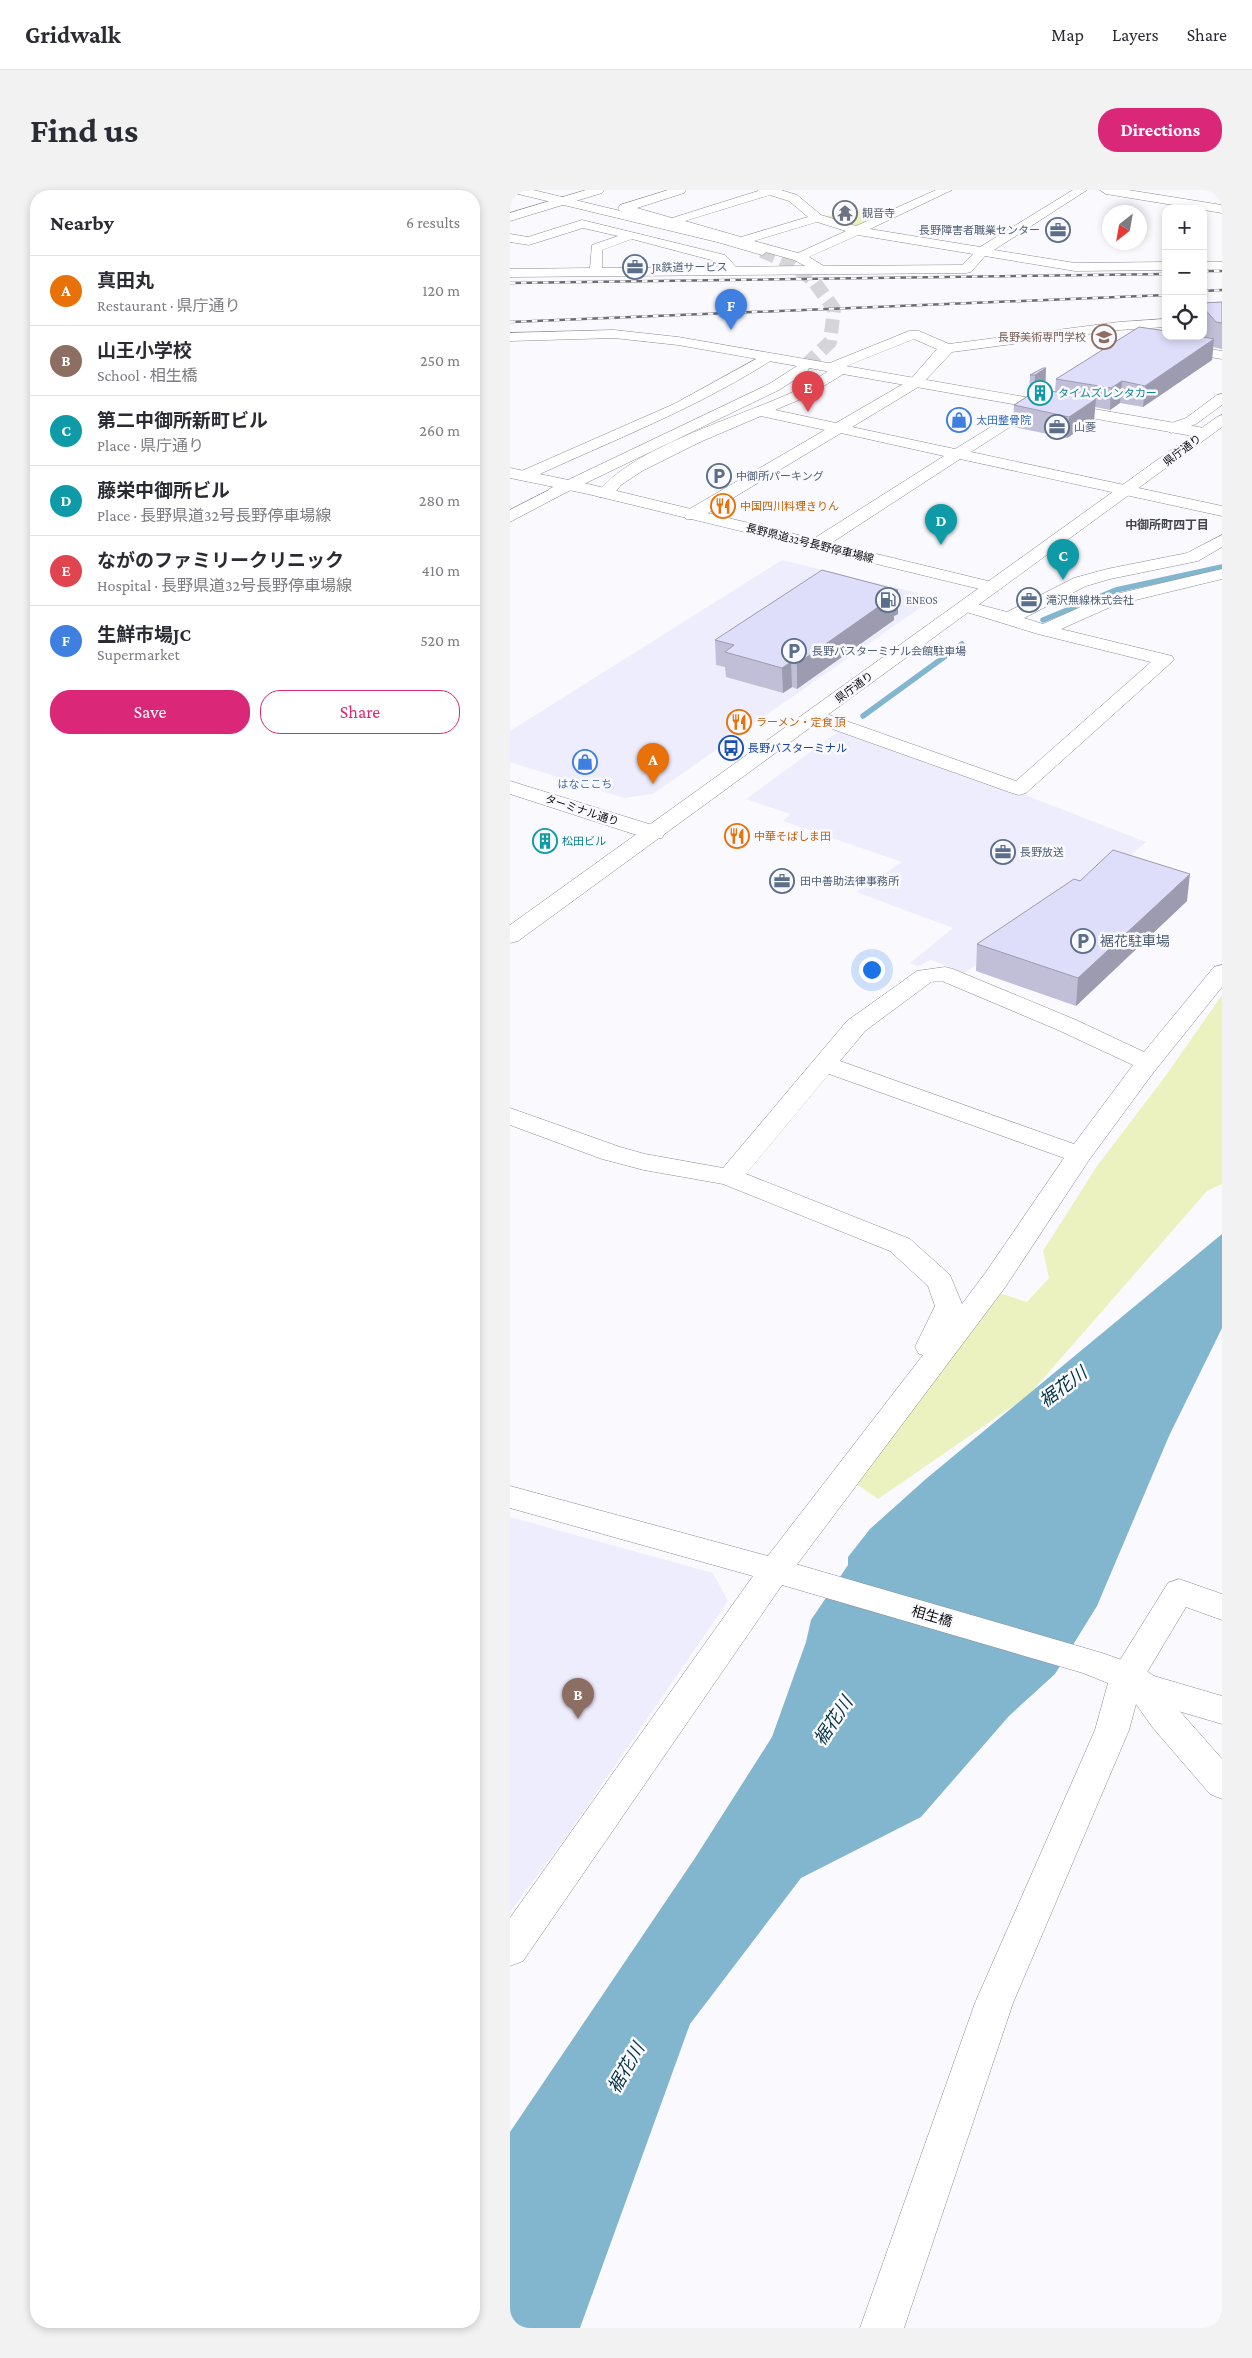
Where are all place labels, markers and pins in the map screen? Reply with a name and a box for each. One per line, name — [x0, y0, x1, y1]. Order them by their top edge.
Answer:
temple icon: 観音寺 — [832, 200, 858, 226]
place label: 観音寺 — [862, 207, 895, 219]
office icon: 長野障害者職業センター — [1045, 217, 1071, 243]
place label: 長野障害者職業センター — [919, 224, 1040, 236]
office icon: JR鉄道サービス — [622, 254, 648, 280]
place label: JR鉄道サービス — [651, 261, 727, 274]
pin: F — [715, 289, 747, 330]
school or university icon: 長野美術専門学校 — [1091, 324, 1117, 350]
place label: 長野美術専門学校 — [998, 331, 1086, 343]
pin: E — [792, 371, 824, 412]
building icon: タイムズレンタカー — [1027, 380, 1053, 406]
place label: タイムズレンタカー — [1058, 387, 1157, 399]
shop icon: 太田整骨院 — [946, 407, 972, 433]
place label: 太田整骨院 — [976, 414, 1031, 426]
office icon: 山菱 — [1044, 414, 1070, 440]
place label: 山菱 — [1074, 421, 1096, 433]
parking icon: 中御所パーキング — [706, 463, 732, 489]
place label: 中御所パーキング — [736, 470, 824, 482]
restaurant icon: 中国四川料理きりん — [710, 493, 736, 519]
place label: 中国四川料理きりん — [740, 500, 839, 512]
pin: D — [925, 504, 957, 545]
pin: C — [1047, 539, 1079, 580]
fuel station icon: ENEOS — [875, 587, 901, 613]
office icon: 滝沢無線株式会社 — [1016, 587, 1042, 613]
place label: ENEOS — [906, 594, 938, 606]
place label: 滝沢無線株式会社 — [1046, 594, 1134, 606]
parking icon: 長野バスターミナル会館駐車場 — [781, 638, 807, 664]
place label: 長野バスターミナル会館駐車場 — [812, 645, 966, 657]
restaurant icon: ラーメン・定食 頂 — [726, 709, 752, 735]
place label: ラーメン・定食 頂 — [756, 716, 846, 728]
bus stop icon: 長野バスターミナル — [718, 735, 744, 761]
place label: 長野バスターミナル — [748, 742, 847, 754]
pin: A — [637, 743, 669, 784]
shop icon: はなここち — [572, 749, 598, 775]
place label: はなここち — [558, 778, 613, 790]
restaurant icon: 中華そばしま田 — [724, 823, 750, 849]
building icon: 松田ビル — [532, 828, 558, 854]
place label: 中華そばしま田 — [754, 830, 831, 842]
place label: 松田ビル — [562, 835, 606, 847]
office icon: 長野放送 — [990, 839, 1016, 865]
place label: 長野放送 — [1020, 846, 1064, 858]
office icon: 田中善助法律事務所 — [769, 868, 795, 894]
place label: 田中善助法律事務所 — [800, 875, 900, 887]
parking icon: 裾花駐車場 — [1070, 928, 1096, 954]
place label: 裾花駐車場 — [1100, 933, 1170, 949]
pin: B — [562, 1678, 594, 1719]

